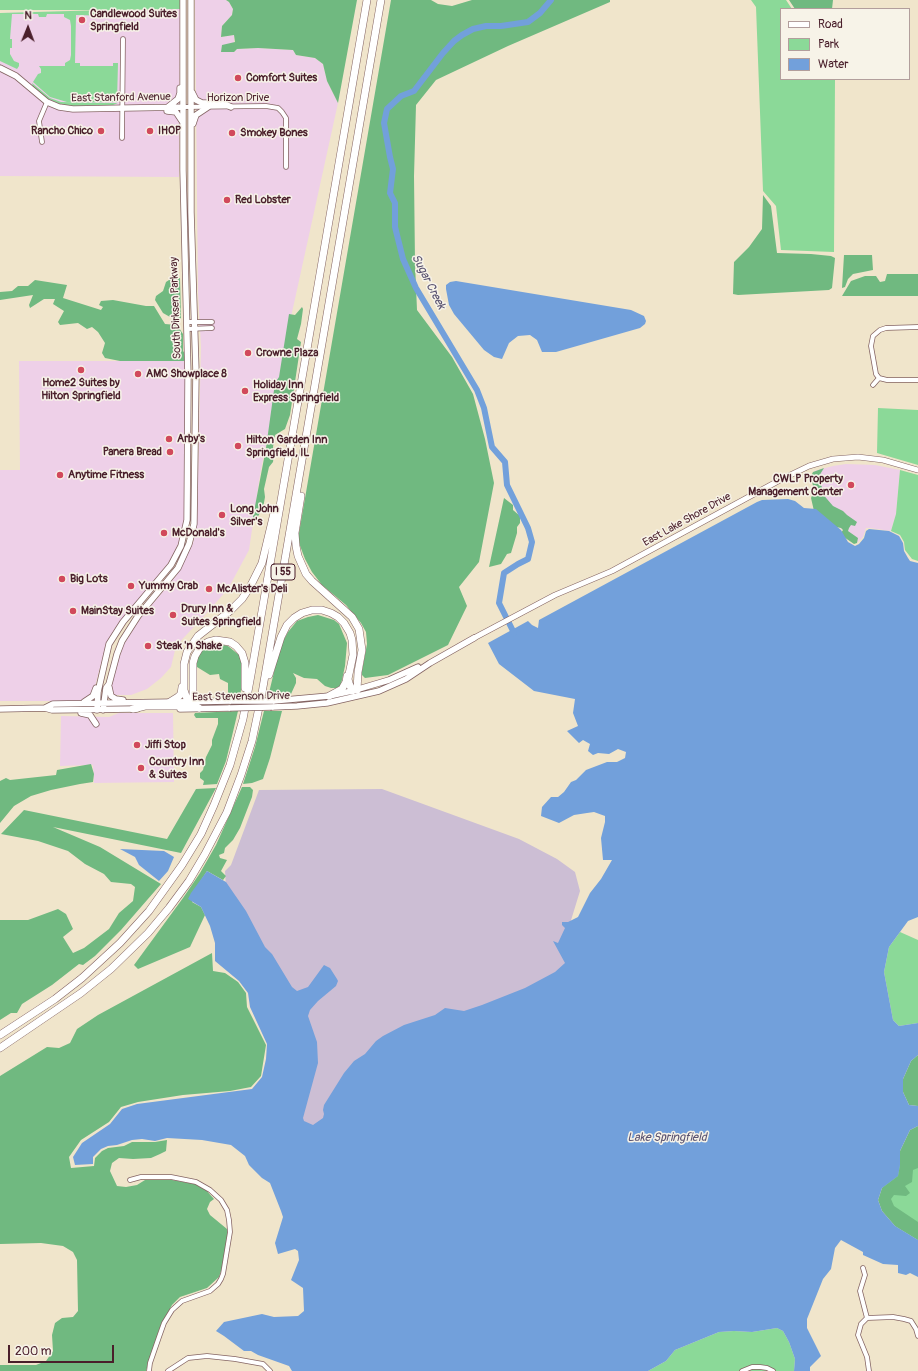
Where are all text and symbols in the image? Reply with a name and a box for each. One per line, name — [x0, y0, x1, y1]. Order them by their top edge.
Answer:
place label: Candlewood Suites Springfield — [90, 7, 177, 33]
north arrow — [8, 8, 48, 48]
legend — [780, 8, 910, 80]
text: N — [24, 9, 32, 22]
marker: Candlewood Suites Springfield — [77, 15, 87, 25]
text: Road — [818, 17, 843, 32]
text: Park — [818, 37, 839, 52]
text: Water — [818, 57, 849, 72]
place label: Comfort Suites — [246, 71, 317, 85]
marker: Comfort Suites — [233, 73, 243, 83]
street label: East Stanford Avenue — [71, 91, 171, 105]
street label: Horizon Drive — [207, 91, 269, 105]
place label: Rancho Chico — [31, 124, 93, 138]
place label: IHOP — [158, 124, 181, 138]
marker: Rancho Chico — [96, 126, 106, 136]
marker: IHOP — [145, 126, 155, 136]
place label: Smokey Bones — [240, 126, 308, 140]
marker: Smokey Bones — [227, 128, 237, 138]
place label: Red Lobster — [235, 193, 291, 207]
marker: Red Lobster — [222, 195, 232, 205]
water label: Sugar Creek — [408, 252, 448, 312]
street label: South Dirksen Parkway — [168, 257, 184, 359]
place label: Crowne Plaza — [256, 346, 318, 360]
marker: Crowne Plaza — [243, 348, 253, 358]
marker: Home2 Suites by Hilton Springfield — [76, 365, 86, 375]
place label: AMC Showplace 8 — [146, 367, 227, 381]
marker: AMC Showplace 8 — [133, 369, 143, 379]
place label: Home2 Suites by Hilton Springfield — [41, 376, 121, 402]
place label: Holiday Inn Express Springfield — [253, 378, 339, 404]
marker: Holiday Inn Express Springfield — [240, 386, 250, 396]
place label: Arby's — [177, 432, 205, 446]
place label: Hilton Garden Inn Springfield, IL — [246, 433, 327, 459]
marker: Arby's — [164, 434, 174, 444]
marker: Hilton Garden Inn Springfield, IL — [233, 441, 243, 451]
place label: Panera Bread — [103, 445, 162, 459]
marker: Panera Bread — [165, 447, 175, 457]
place label: Anytime Fitness — [68, 468, 144, 482]
marker: Anytime Fitness — [55, 470, 65, 480]
place label: CWLP Property Management Center — [748, 472, 843, 498]
marker: CWLP Property Management Center — [846, 480, 856, 490]
street label: East Lake Shore Drive — [641, 490, 733, 550]
place label: Long John Silver's — [230, 502, 279, 528]
marker: Long John Silver's — [217, 510, 227, 520]
place label: McDonald's — [172, 526, 225, 540]
marker: McDonald's — [159, 528, 169, 538]
road number: I 55 — [271, 564, 295, 580]
place label: Big Lots — [70, 572, 108, 586]
marker: Big Lots — [57, 574, 67, 584]
place label: Yummy Crab — [139, 579, 198, 593]
marker: Yummy Crab — [126, 581, 136, 591]
place label: McAlister's Deli — [217, 582, 287, 596]
marker: McAlister's Deli — [204, 584, 214, 594]
place label: Drury Inn & Suites Springfield — [181, 602, 261, 628]
place label: MainStay Suites — [81, 604, 154, 618]
marker: MainStay Suites — [68, 606, 78, 616]
marker: Drury Inn & Suites Springfield — [168, 610, 178, 620]
place label: Steak 'n Shake — [156, 639, 222, 653]
marker: Steak 'n Shake — [143, 641, 153, 651]
street label: East Stevenson Drive — [192, 690, 290, 704]
place label: Jiffi Stop — [145, 738, 186, 752]
marker: Jiffi Stop — [132, 740, 142, 750]
place label: Country Inn & Suites — [149, 755, 204, 781]
marker: Country Inn & Suites — [136, 763, 146, 773]
water label: Lake Springfield — [627, 1131, 707, 1145]
scale bar — [10, 1337, 116, 1363]
text: 200 m — [15, 1344, 51, 1359]

